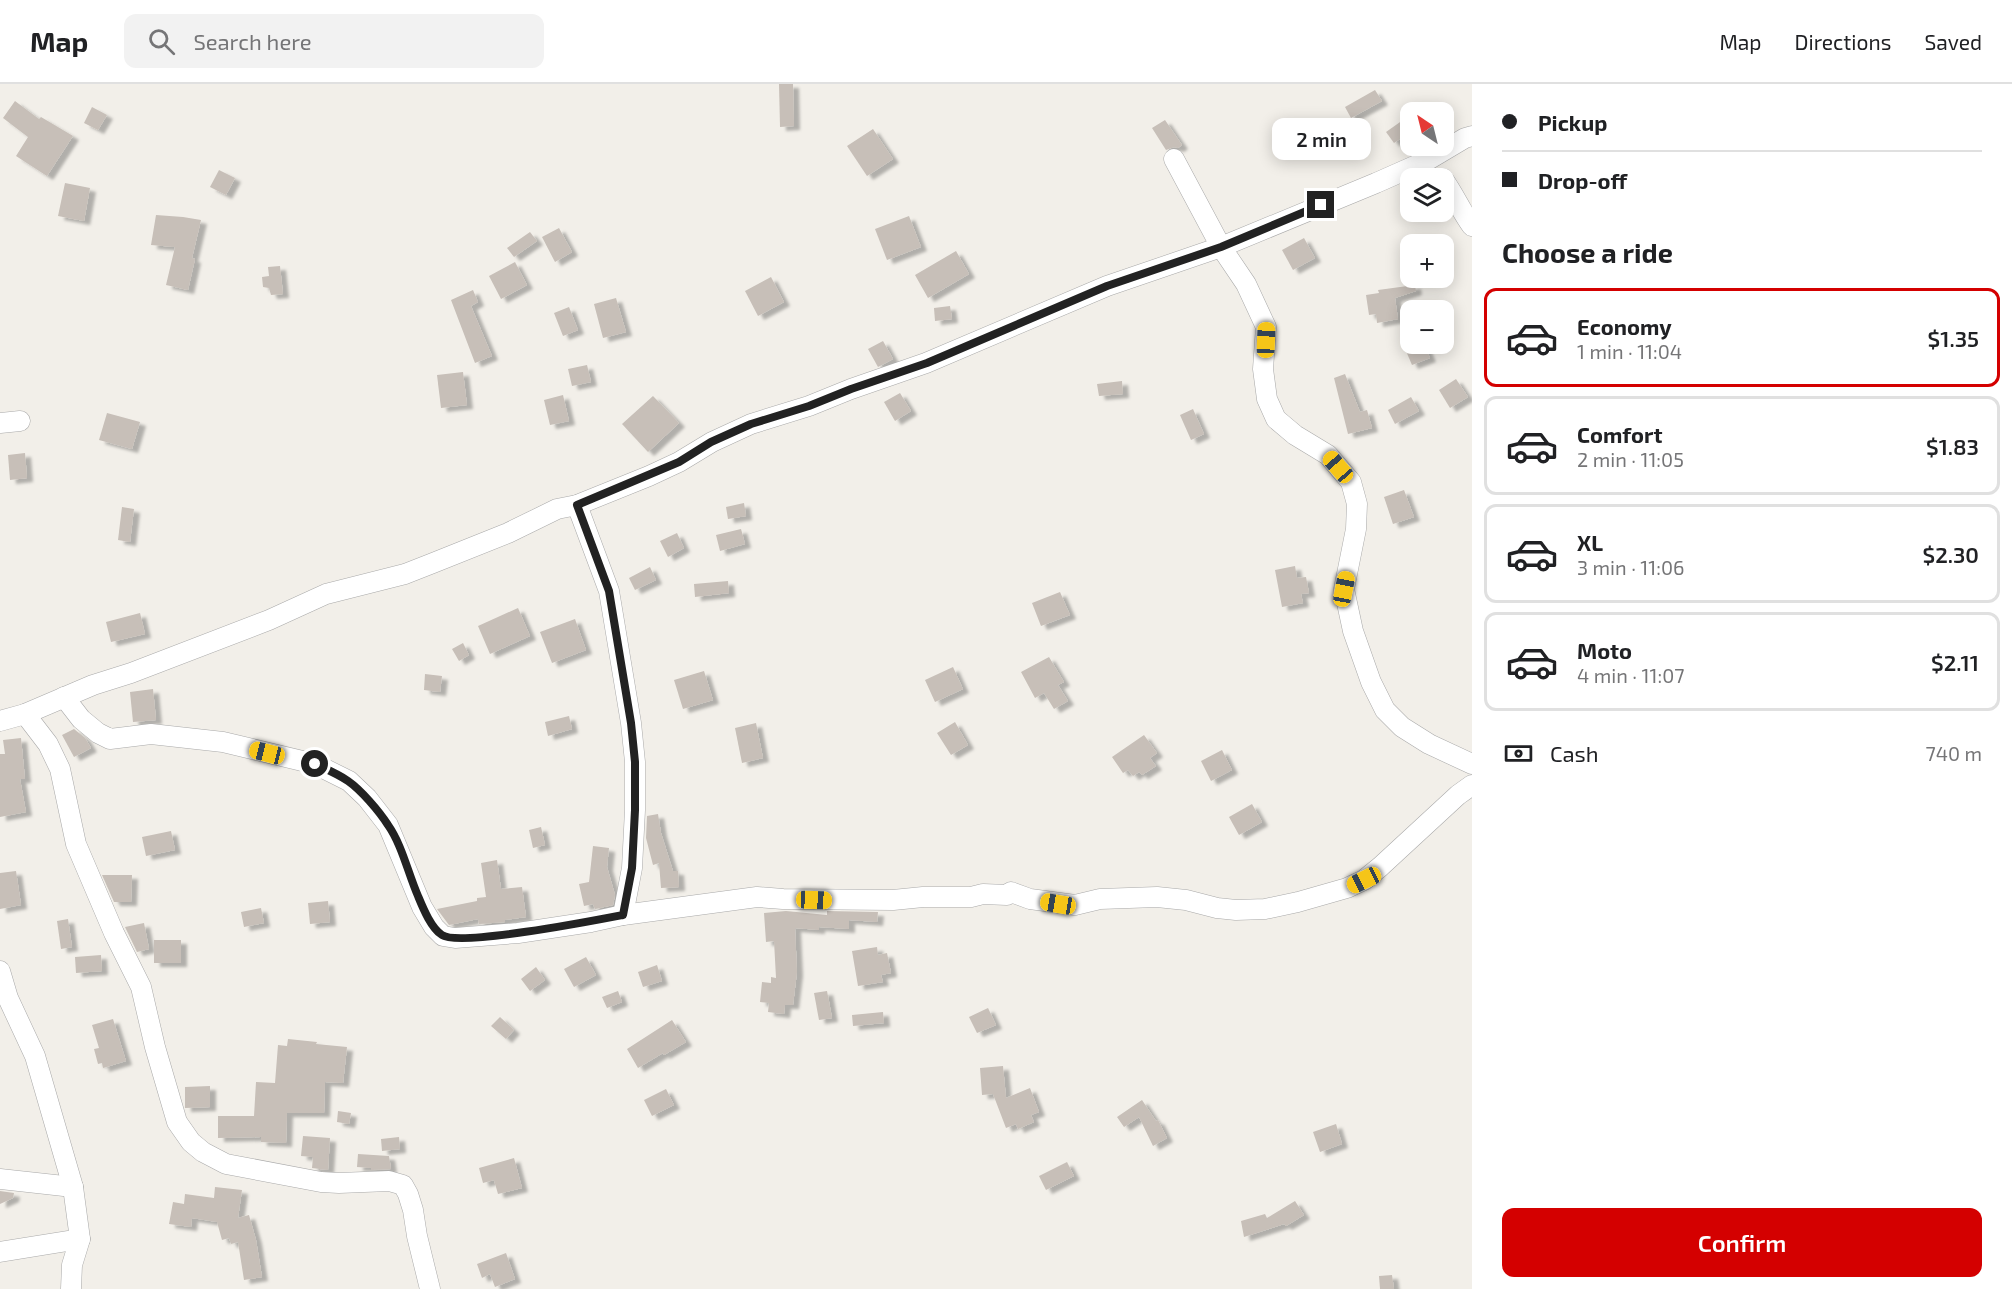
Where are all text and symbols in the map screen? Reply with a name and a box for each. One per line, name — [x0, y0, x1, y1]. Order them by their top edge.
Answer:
search box — [124, 14, 544, 68]
text: Map — [30, 24, 88, 58]
icon: search — [145, 25, 178, 58]
text: Search here — [193, 28, 312, 54]
text: Map — [1719, 29, 1762, 54]
text: Directions — [1795, 29, 1891, 54]
text: Saved — [1924, 29, 1982, 54]
north arrow — [1400, 102, 1454, 156]
map controls — [1400, 102, 1454, 354]
text: Pickup — [1538, 109, 1607, 135]
callout: 2 min — [1272, 118, 1370, 160]
text: 2 min — [1296, 127, 1347, 151]
text: Drop-off — [1538, 167, 1627, 193]
button: layers — [1400, 168, 1454, 222]
route end — [1307, 191, 1334, 218]
button: + — [1400, 234, 1454, 288]
text: Choose a ride — [1502, 236, 1673, 268]
button: − — [1400, 300, 1454, 354]
icon: car — [1505, 311, 1559, 365]
text: Economy — [1577, 313, 1672, 339]
car — [1256, 322, 1276, 358]
text: $1.35 — [1928, 325, 1979, 351]
text: 1 min · 11:04 — [1577, 339, 1682, 363]
icon: car — [1505, 419, 1559, 473]
text: Comfort — [1577, 421, 1662, 447]
text: $1.83 — [1926, 433, 1979, 459]
text: 2 min · 11:05 — [1577, 447, 1684, 471]
car — [1319, 448, 1357, 486]
icon: car — [1505, 527, 1559, 581]
text: XL — [1577, 529, 1603, 555]
text: $2.30 — [1923, 541, 1979, 567]
text: 3 min · 11:06 — [1577, 555, 1684, 579]
car — [1332, 570, 1356, 608]
icon: car — [1505, 635, 1559, 689]
text: Moto — [1577, 637, 1632, 663]
text: $2.11 — [1931, 649, 1979, 675]
text: 4 min · 11:07 — [1577, 663, 1684, 687]
icon: cash — [1502, 737, 1535, 770]
car — [247, 740, 287, 766]
text: Cash — [1550, 740, 1599, 766]
text: 740 m — [1925, 741, 1982, 765]
route start — [301, 750, 328, 777]
car — [1344, 864, 1384, 896]
car — [796, 890, 832, 910]
car — [1039, 892, 1077, 916]
button: Confirm — [1502, 1208, 1982, 1277]

